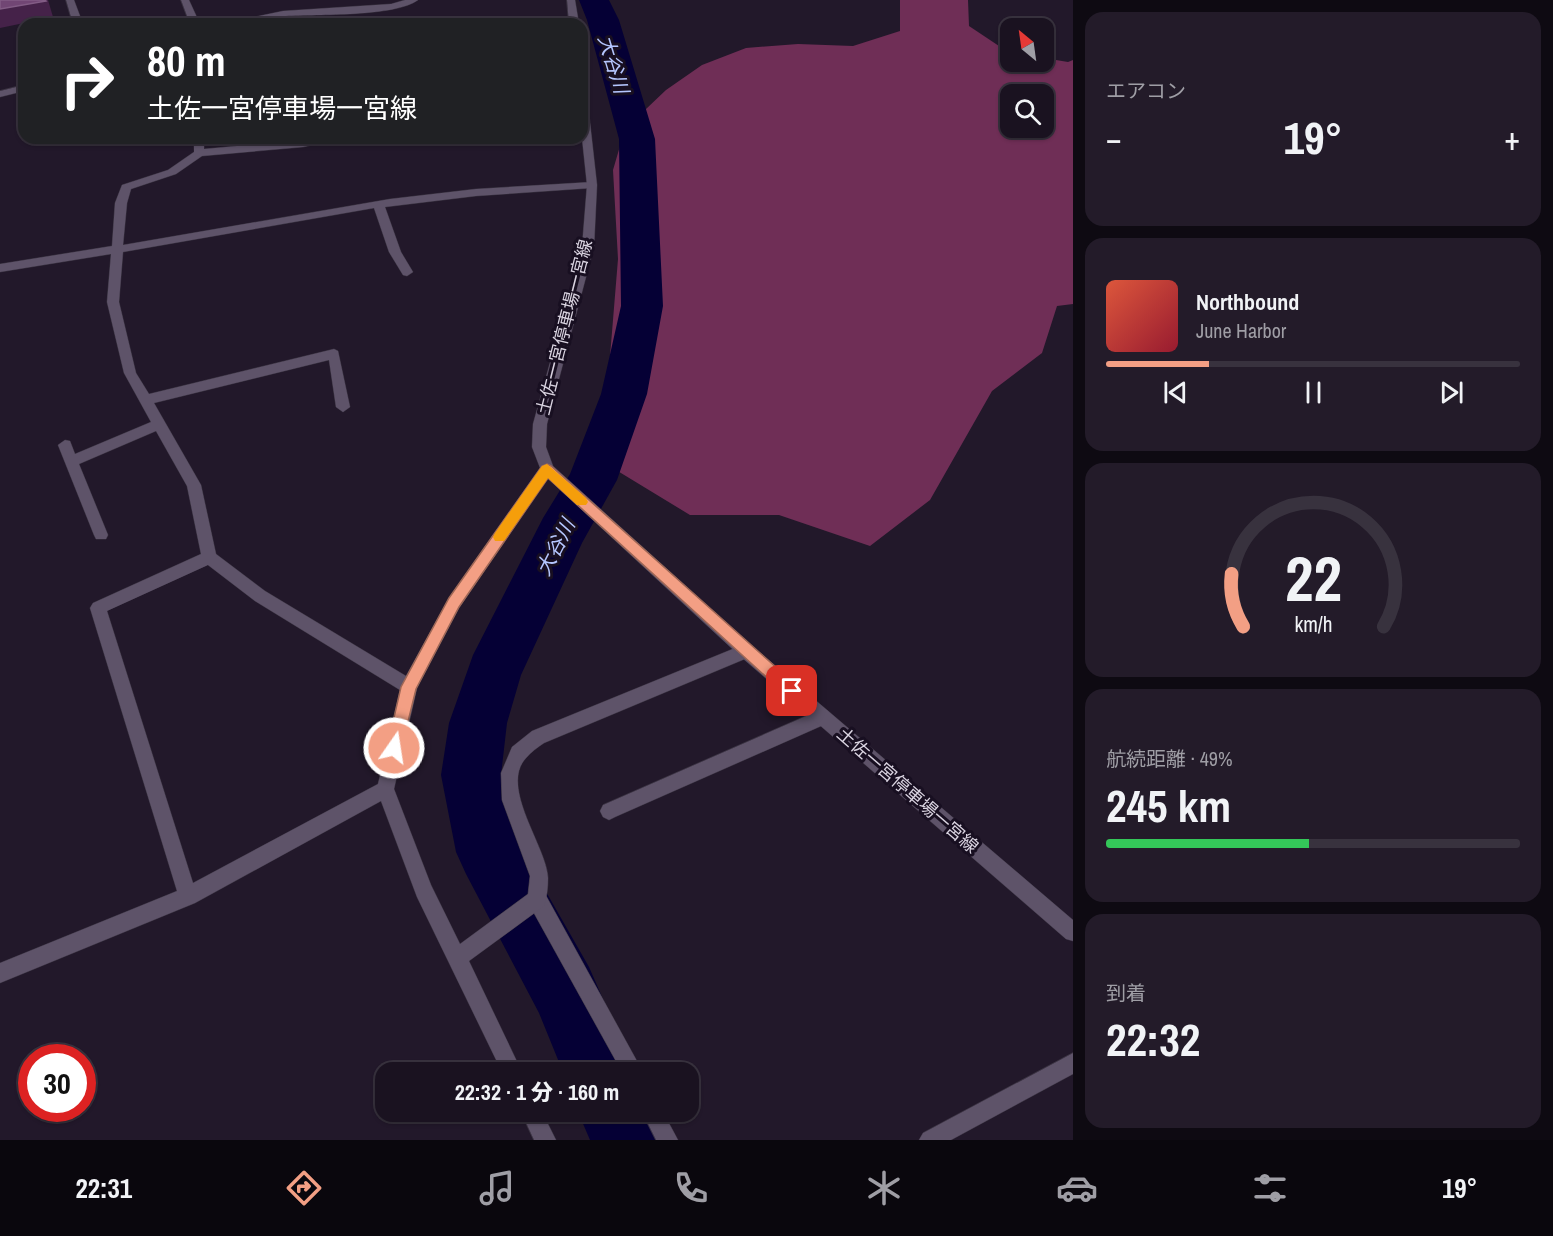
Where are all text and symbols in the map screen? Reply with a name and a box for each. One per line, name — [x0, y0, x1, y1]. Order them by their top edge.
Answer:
north arrow — [1000, 18, 1054, 72]
map controls — [1000, 18, 1054, 138]
water label: 大谷川 — [592, 31, 636, 99]
text: 80 m — [147, 33, 226, 89]
icon: right — [48, 42, 126, 120]
text: エアコン — [1106, 77, 1186, 104]
button: search — [1000, 84, 1054, 138]
text: 土佐一宮停車場一宮線 — [147, 90, 417, 126]
text: 19° — [1283, 107, 1343, 168]
text: − — [1106, 116, 1122, 160]
text: + — [1504, 116, 1520, 160]
street label: 土佐一宮停車場一宮線 — [530, 237, 598, 417]
text: Northbound — [1196, 287, 1299, 317]
text: June Harbor — [1196, 317, 1286, 344]
icon: previous — [1159, 376, 1192, 409]
icon: pause — [1297, 376, 1330, 409]
icon: next — [1435, 376, 1468, 409]
water label: 大谷川 — [529, 512, 582, 580]
text: 22 — [1285, 536, 1341, 620]
text: km/h — [1294, 610, 1332, 639]
pin — [766, 665, 817, 716]
icon: arrive — [775, 674, 808, 707]
position arrow — [362, 716, 426, 780]
street label: 土佐一宮停車場一宮線 — [832, 722, 984, 858]
text: 航続距離 · 49% — [1106, 745, 1233, 772]
text: 245 km — [1106, 775, 1231, 836]
text: 到着 — [1106, 979, 1146, 1006]
text: 22:32 — [1106, 1009, 1200, 1070]
speed limit sign: 30 — [18, 1044, 96, 1122]
text: 22:32 · 1 分 · 160 m — [455, 1077, 619, 1107]
icon: directions — [283, 1167, 325, 1209]
icon: music — [476, 1167, 518, 1209]
icon: phone — [670, 1167, 712, 1209]
icon: climate — [863, 1167, 905, 1209]
icon: car — [1056, 1167, 1098, 1209]
icon: filters — [1249, 1167, 1291, 1209]
text: 22:31 — [76, 1170, 132, 1206]
text: 19° — [1442, 1170, 1477, 1206]

